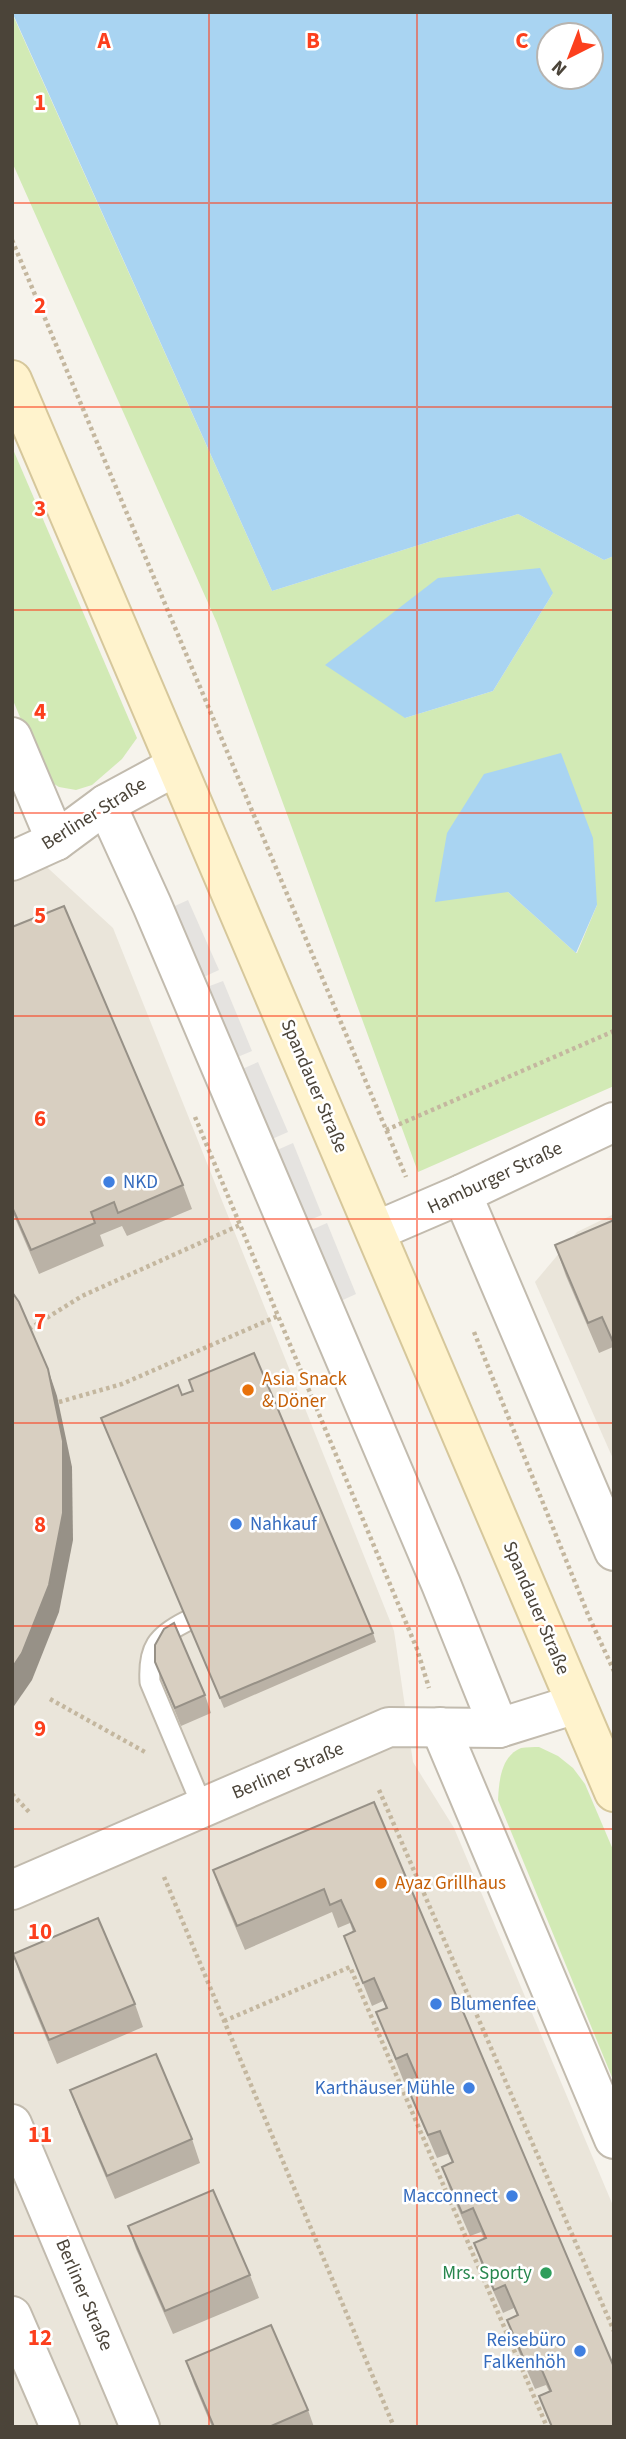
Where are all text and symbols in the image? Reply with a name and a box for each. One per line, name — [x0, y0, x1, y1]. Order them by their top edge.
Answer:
north arrow — [535, 21, 605, 91]
text: A — [96, 24, 111, 57]
text: B — [306, 24, 320, 57]
text: C — [515, 24, 529, 57]
text: N — [546, 53, 573, 82]
text: 1 — [34, 86, 46, 119]
text: 2 — [34, 289, 46, 322]
text: 3 — [34, 492, 46, 525]
text: 4 — [34, 695, 46, 728]
street label: Berliner Straße — [36, 771, 152, 857]
text: 5 — [34, 899, 46, 932]
street label: Spandauer Straße — [274, 1015, 354, 1157]
text: 6 — [34, 1102, 46, 1135]
street label: Hamburger Straße — [423, 1135, 567, 1221]
place label: NKD — [123, 1169, 158, 1196]
marker: NKD — [101, 1174, 117, 1190]
text: 7 — [34, 1305, 46, 1338]
place label: Asia Snack & Döner — [262, 1366, 348, 1415]
marker: Asia Snack & Döner — [240, 1382, 256, 1398]
text: 8 — [34, 1508, 46, 1541]
place label: Nahkauf — [250, 1511, 318, 1538]
marker: Nahkauf — [228, 1516, 244, 1532]
street label: Spandauer Straße — [496, 1537, 576, 1679]
text: 9 — [34, 1712, 46, 1745]
street label: Berliner Straße — [228, 1735, 348, 1807]
place label: Ayaz Grillhaus — [395, 1870, 506, 1897]
marker: Ayaz Grillhaus — [373, 1875, 389, 1891]
text: 10 — [28, 1915, 52, 1948]
place label: Blumenfee — [450, 1991, 536, 2018]
marker: Blumenfee — [428, 1996, 444, 2012]
place label: Karthäuser Mühle — [315, 2075, 455, 2102]
marker: Karthäuser Mühle — [461, 2080, 477, 2096]
text: 11 — [28, 2118, 52, 2151]
place label: Macconnect — [403, 2183, 499, 2210]
marker: Macconnect — [504, 2188, 520, 2204]
street label: Berliner Straße — [48, 2235, 120, 2355]
place label: Mrs. Sporty — [442, 2260, 532, 2287]
marker: Mrs. Sporty — [538, 2265, 554, 2281]
text: 12 — [28, 2321, 52, 2354]
place label: Reisebüro Falkenhöh — [483, 2327, 566, 2376]
marker: Reisebüro Falkenhöh — [572, 2343, 588, 2359]

